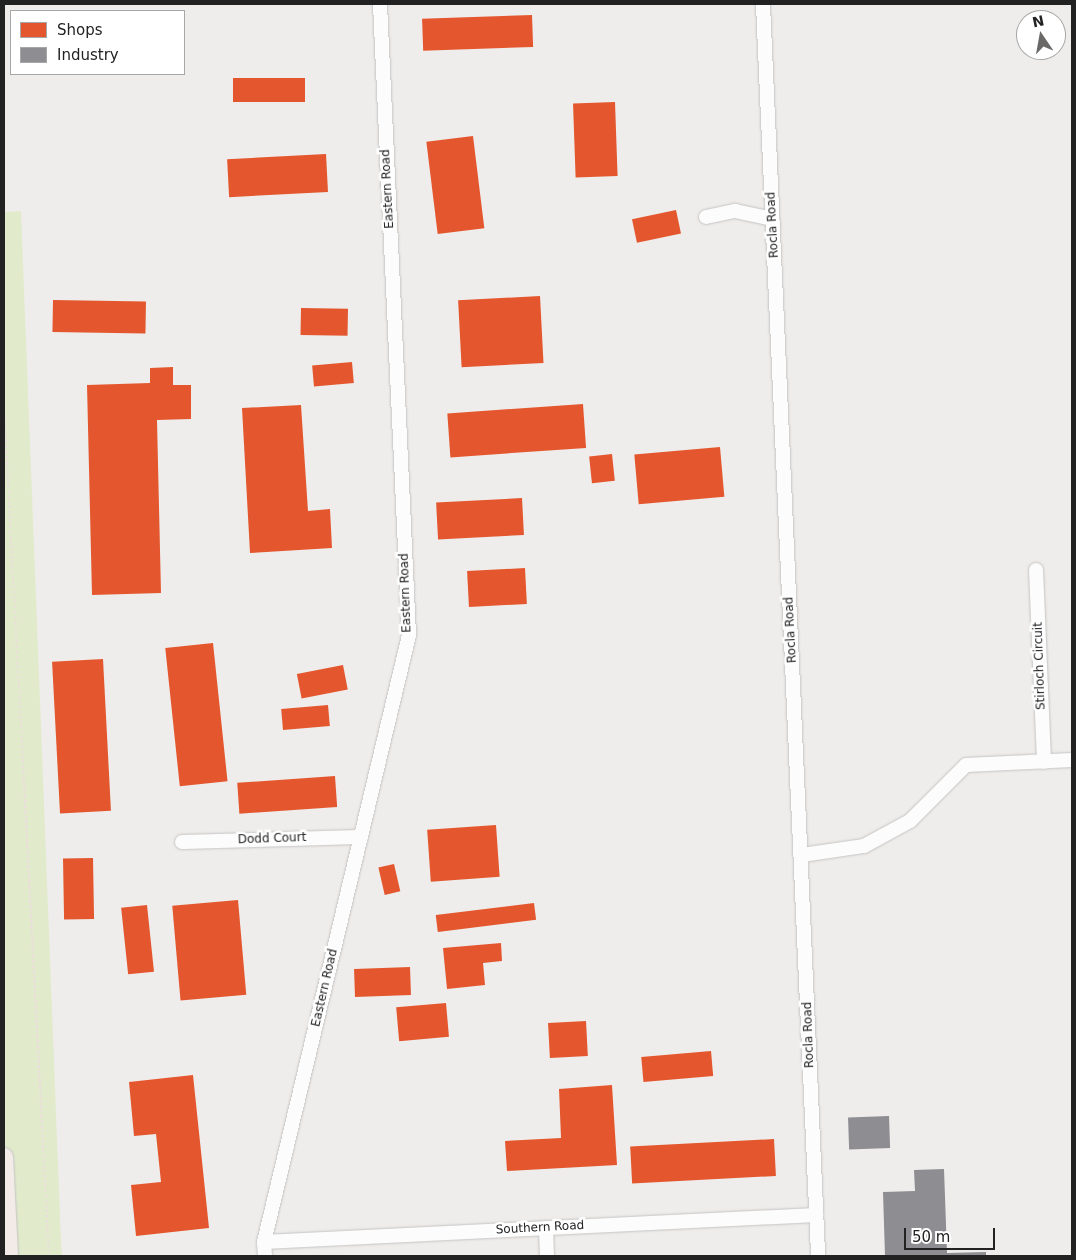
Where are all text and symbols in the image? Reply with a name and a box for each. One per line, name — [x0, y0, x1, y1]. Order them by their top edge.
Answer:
legend — [10, 10, 185, 75]
north arrow — [1016, 10, 1066, 60]
text: N — [1031, 12, 1045, 30]
text: Shops — [57, 21, 103, 39]
text: Industry — [57, 46, 119, 64]
street label: Eastern Road — [379, 149, 397, 229]
street label: Rocla Road — [764, 191, 782, 259]
street label: Eastern Road — [397, 553, 415, 633]
street label: Rocla Road — [782, 596, 800, 664]
street label: Stirloch Circuit — [1031, 622, 1049, 710]
street label: Dodd Court — [237, 831, 307, 847]
street label: Eastern Road — [309, 948, 341, 1028]
street label: Rocla Road — [801, 1002, 817, 1068]
street label: Southern Road — [495, 1218, 585, 1238]
scale bar — [906, 1218, 997, 1250]
text: 50 m — [912, 1228, 950, 1246]

